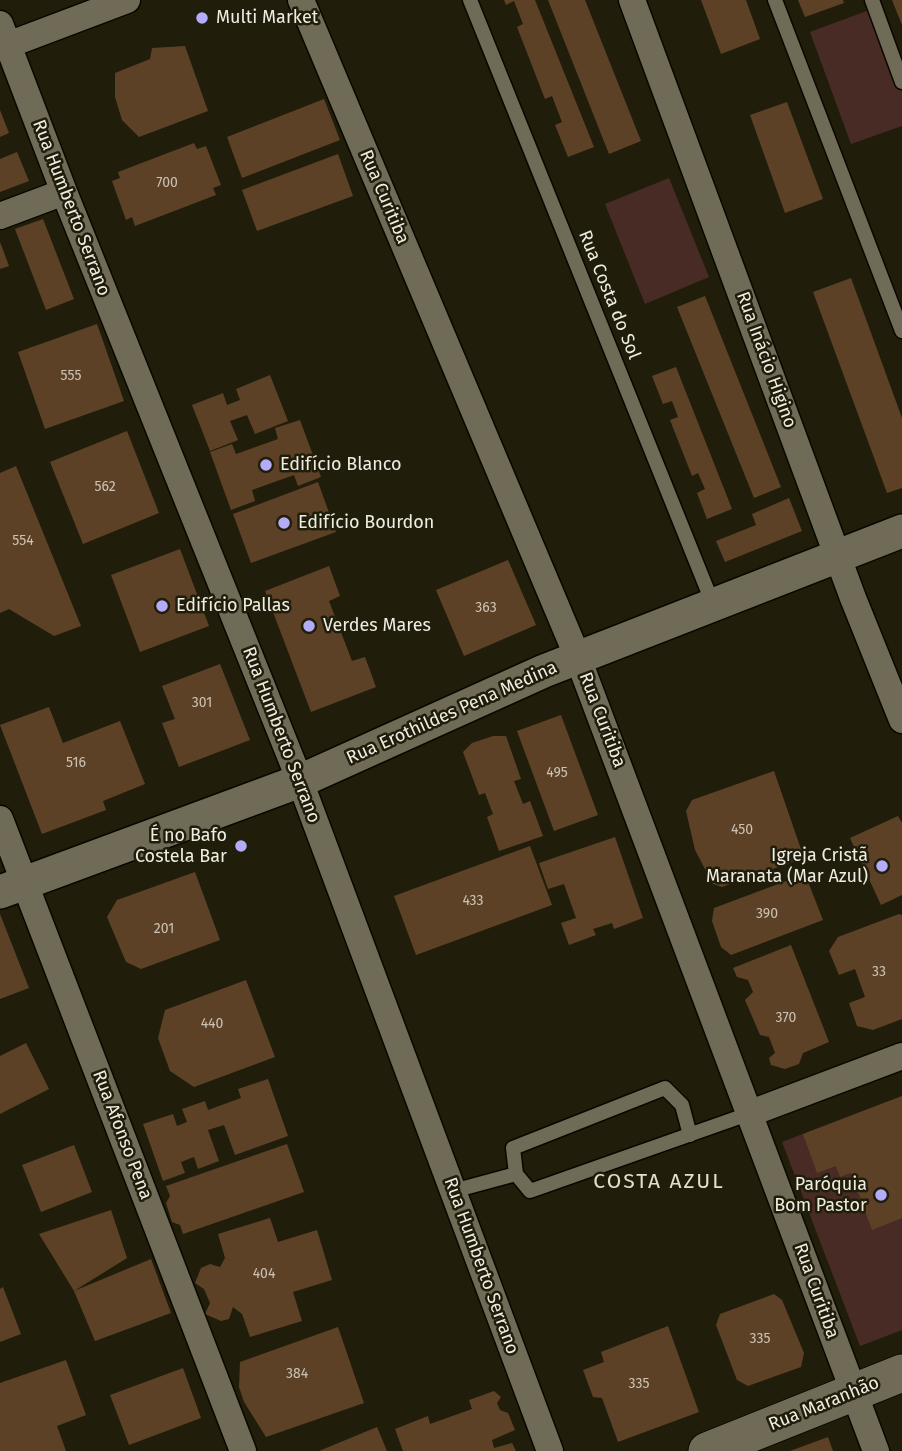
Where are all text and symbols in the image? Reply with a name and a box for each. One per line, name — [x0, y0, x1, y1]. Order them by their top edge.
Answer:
place label: Multi Market — [216, 7, 318, 29]
marker: Multi Market — [194, 10, 210, 26]
street label: Rua Humberto Serrano — [27, 117, 115, 299]
street label: Rua Curitiba — [355, 147, 413, 247]
house number: 700 — [156, 175, 178, 191]
street label: Rua Costa do Sol — [573, 227, 645, 363]
street label: Rua Inácio Higino — [731, 289, 801, 431]
house number: 555 — [61, 368, 81, 384]
place label: Edifício Blanco — [280, 454, 401, 476]
marker: Edifício Blanco — [258, 457, 274, 473]
house number: 562 — [94, 479, 116, 495]
place label: Edifício Bourdon — [298, 512, 434, 534]
marker: Edifício Bourdon — [276, 515, 292, 531]
house number: 554 — [12, 533, 34, 549]
place label: Edifício Pallas — [176, 595, 290, 617]
marker: Edifício Pallas — [154, 598, 170, 614]
house number: 363 — [475, 600, 497, 616]
place label: Verdes Mares — [323, 615, 431, 637]
marker: Verdes Mares — [301, 618, 317, 634]
street label: Rua Humberto Serrano — [237, 644, 325, 826]
street label: Rua Erothildes Pena Medina — [343, 657, 561, 769]
street label: Rua Curitiba — [574, 669, 630, 771]
house number: 301 — [192, 695, 212, 711]
house number: 516 — [66, 755, 86, 771]
house number: 495 — [546, 765, 568, 781]
house number: 450 — [731, 822, 753, 838]
place label: É no Bafo Costela Bar — [135, 825, 227, 868]
marker: É no Bafo Costela Bar — [233, 838, 249, 854]
place label: Igreja Cristã Maranata (Mar Azul) — [706, 845, 868, 888]
marker: Igreja Cristã Maranata (Mar Azul) — [874, 858, 890, 874]
house number: 433 — [462, 893, 484, 909]
house number: 390 — [756, 906, 778, 922]
house number: 201 — [154, 921, 174, 937]
house number: 33 — [872, 964, 886, 980]
house number: 370 — [776, 1010, 796, 1026]
house number: 440 — [201, 1016, 223, 1032]
street label: Rua Afonso Pena — [87, 1067, 157, 1203]
district label: COSTA AZUL — [595, 1169, 723, 1195]
place label: Paróquia Bom Pastor — [774, 1174, 867, 1216]
street label: Rua Humberto Serrano — [439, 1175, 523, 1357]
marker: Paróquia Bom Pastor — [873, 1187, 889, 1203]
street label: Rua Curitiba — [789, 1240, 843, 1342]
house number: 404 — [253, 1266, 275, 1282]
house number: 335 — [750, 1331, 770, 1347]
house number: 384 — [286, 1366, 308, 1382]
street label: Rua Maranhão — [766, 1372, 882, 1436]
house number: 335 — [629, 1376, 649, 1392]

